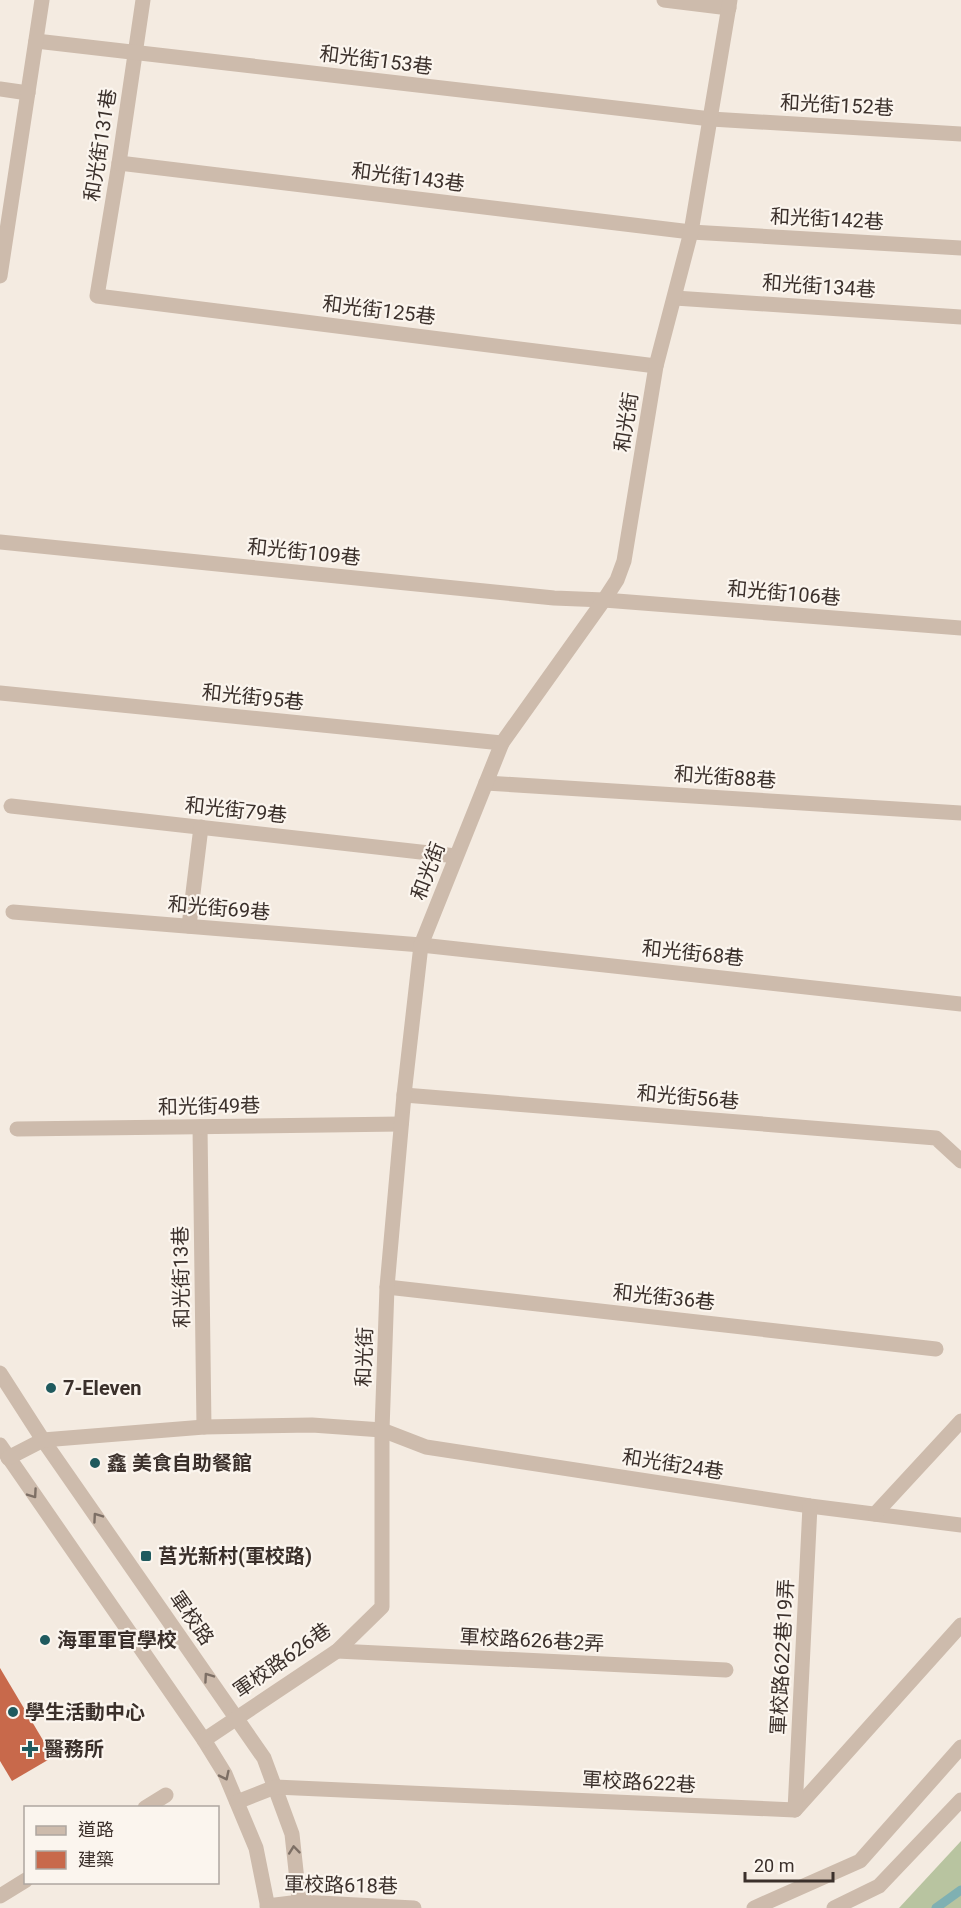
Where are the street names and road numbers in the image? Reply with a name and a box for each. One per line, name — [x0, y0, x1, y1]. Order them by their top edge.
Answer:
street label: 和光街153巷 — [318, 41, 434, 79]
street label: 和光街131巷 — [79, 87, 121, 203]
street label: 和光街152巷 — [780, 90, 894, 120]
street label: 和光街143巷 — [350, 158, 466, 196]
street label: 和光街142巷 — [770, 204, 884, 234]
street label: 和光街134巷 — [761, 270, 877, 302]
street label: 和光街125巷 — [321, 291, 437, 329]
street label: 和光街 — [609, 390, 643, 454]
street label: 和光街109巷 — [246, 534, 362, 570]
street label: 和光街106巷 — [726, 576, 842, 610]
street label: 和光街95巷 — [201, 680, 305, 714]
street label: 和光街88巷 — [673, 761, 777, 793]
street label: 和光街79巷 — [184, 793, 288, 827]
street label: 和光街 — [406, 839, 450, 903]
street label: 和光街69巷 — [167, 892, 271, 924]
street label: 和光街68巷 — [641, 936, 745, 970]
street label: 和光街56巷 — [636, 1081, 740, 1113]
street label: 和光街49巷 — [158, 1093, 260, 1119]
street label: 和光街13巷 — [168, 1226, 194, 1328]
street label: 和光街36巷 — [612, 1280, 716, 1314]
street label: 和光街 — [351, 1327, 377, 1387]
street label: 和光街24巷 — [621, 1444, 725, 1484]
street label: 軍校路622巷19弄 — [766, 1578, 798, 1736]
street label: 軍校路 — [165, 1587, 219, 1649]
street label: 軍校路626巷 — [229, 1618, 335, 1702]
street label: 軍校路626巷2弄 — [459, 1624, 605, 1656]
street label: 軍校路622巷 — [582, 1767, 696, 1797]
street label: 軍校路618巷 — [284, 1872, 398, 1898]

